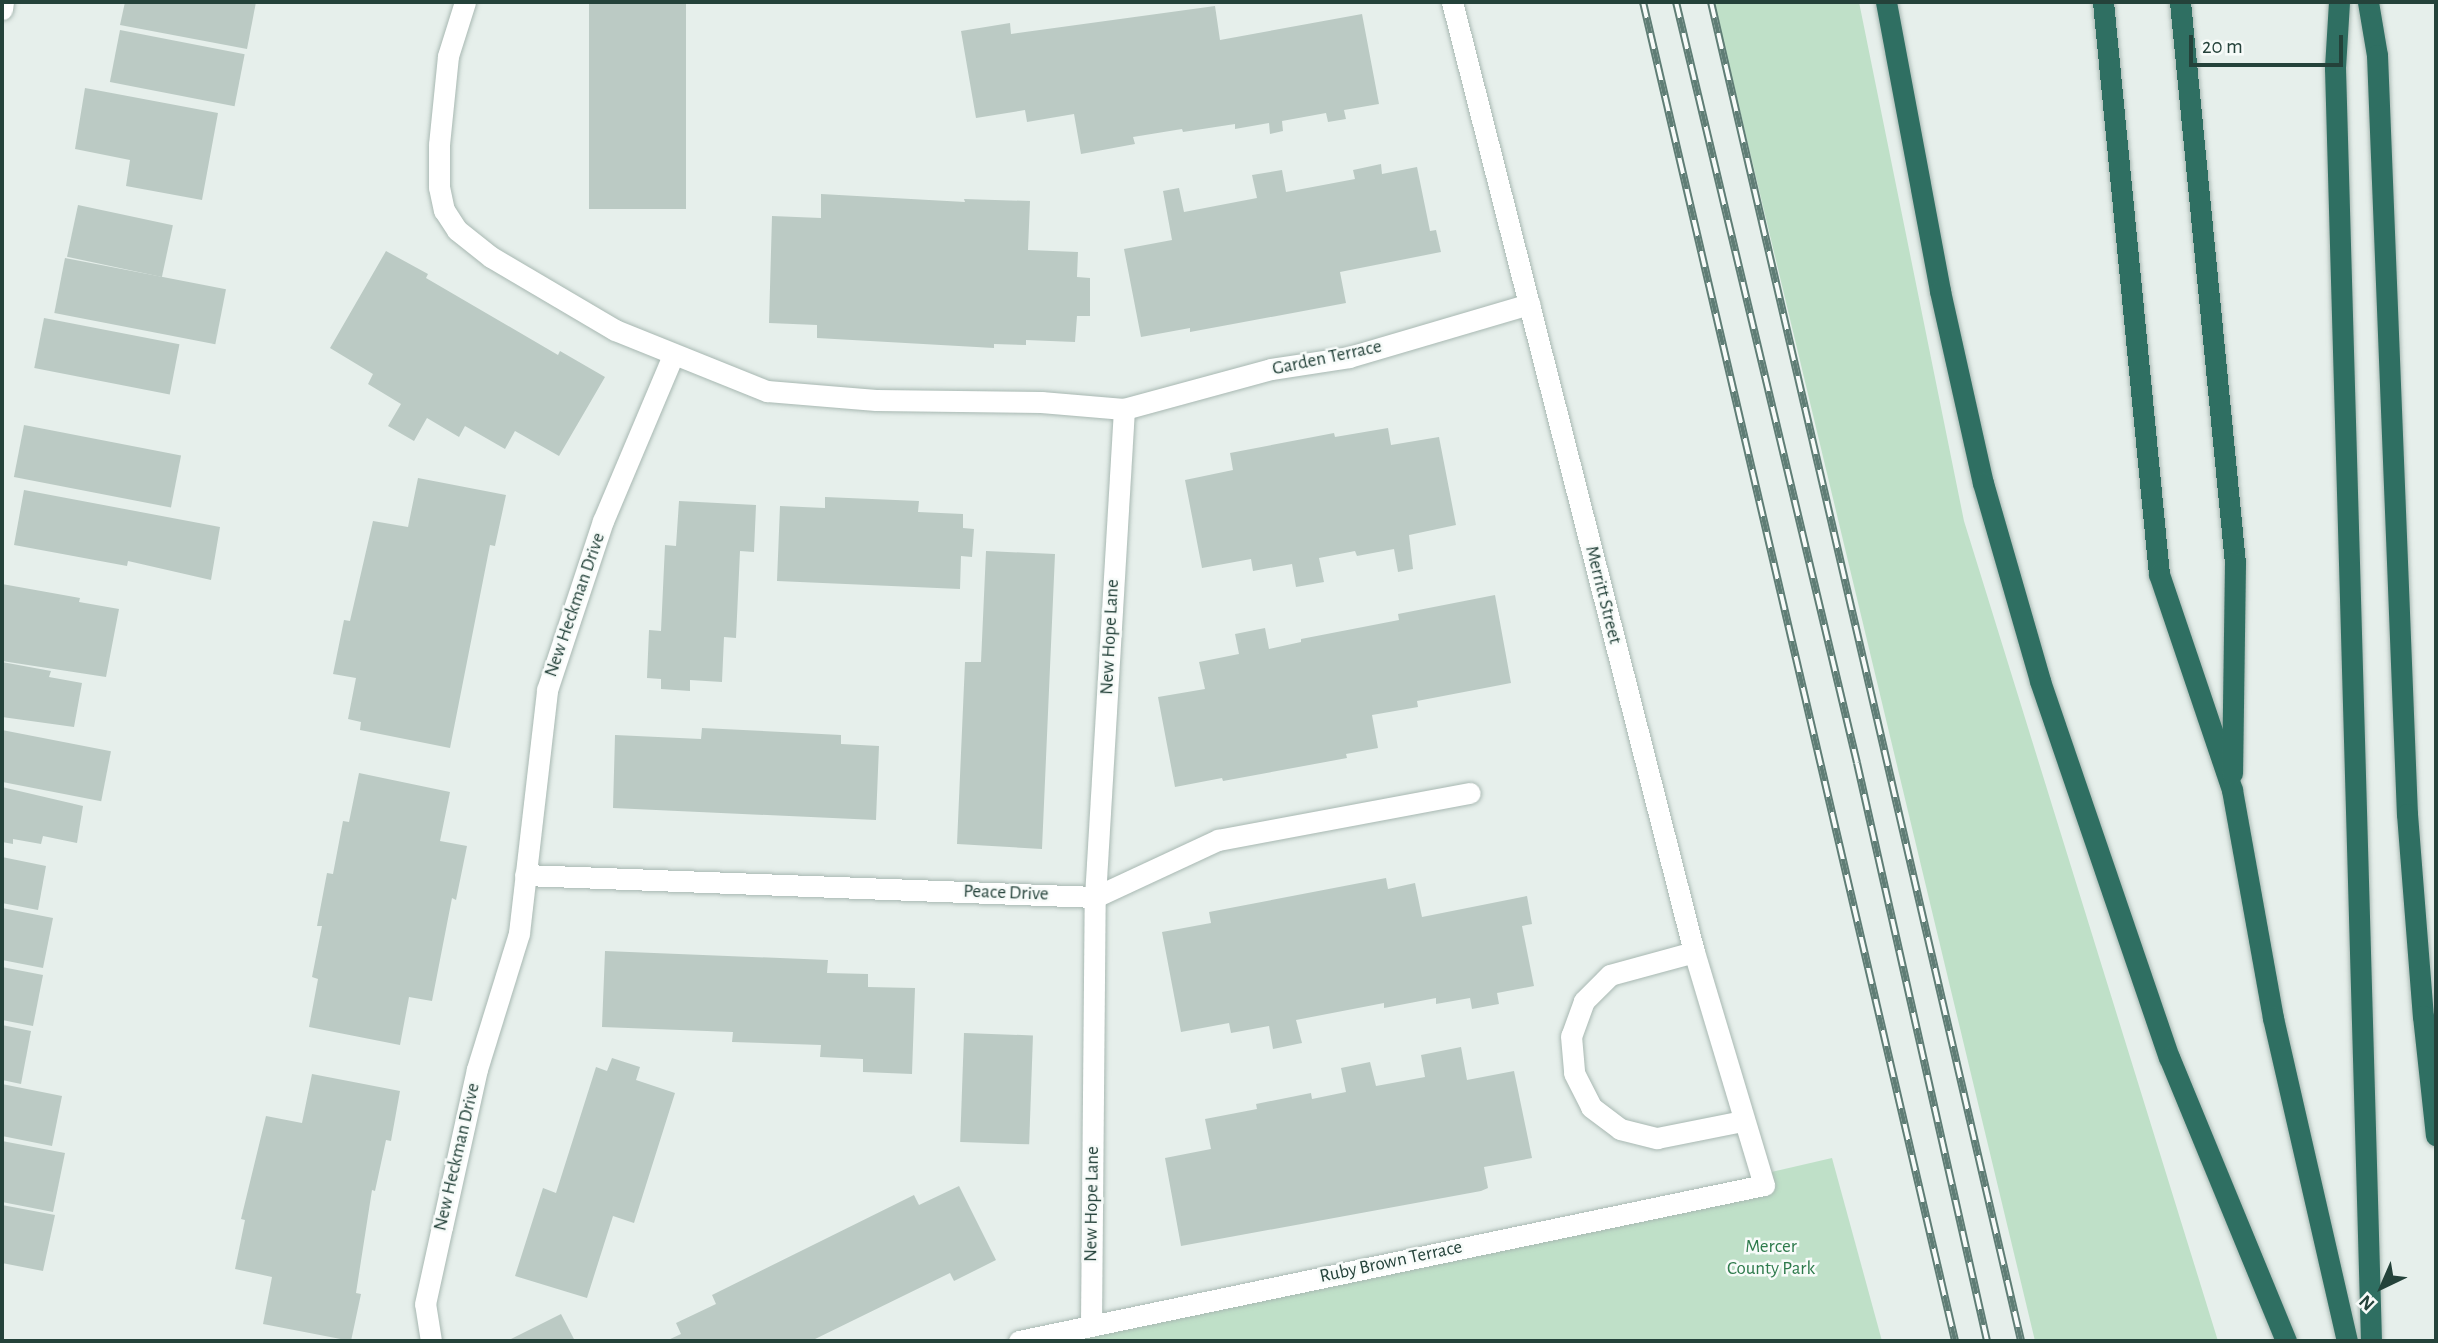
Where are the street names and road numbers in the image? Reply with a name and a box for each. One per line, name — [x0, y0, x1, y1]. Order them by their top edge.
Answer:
street label: Garden Terrace — [1270, 335, 1384, 381]
street label: New Heckman Drive — [540, 530, 610, 680]
street label: Merritt Street — [1580, 544, 1626, 646]
street label: New Hope Lane — [1096, 579, 1124, 695]
street label: Peace Drive — [963, 880, 1049, 906]
street label: New Heckman Drive — [429, 1081, 485, 1233]
street label: New Hope Lane — [1080, 1146, 1104, 1262]
street label: Ruby Brown Terrace — [1318, 1236, 1464, 1288]

